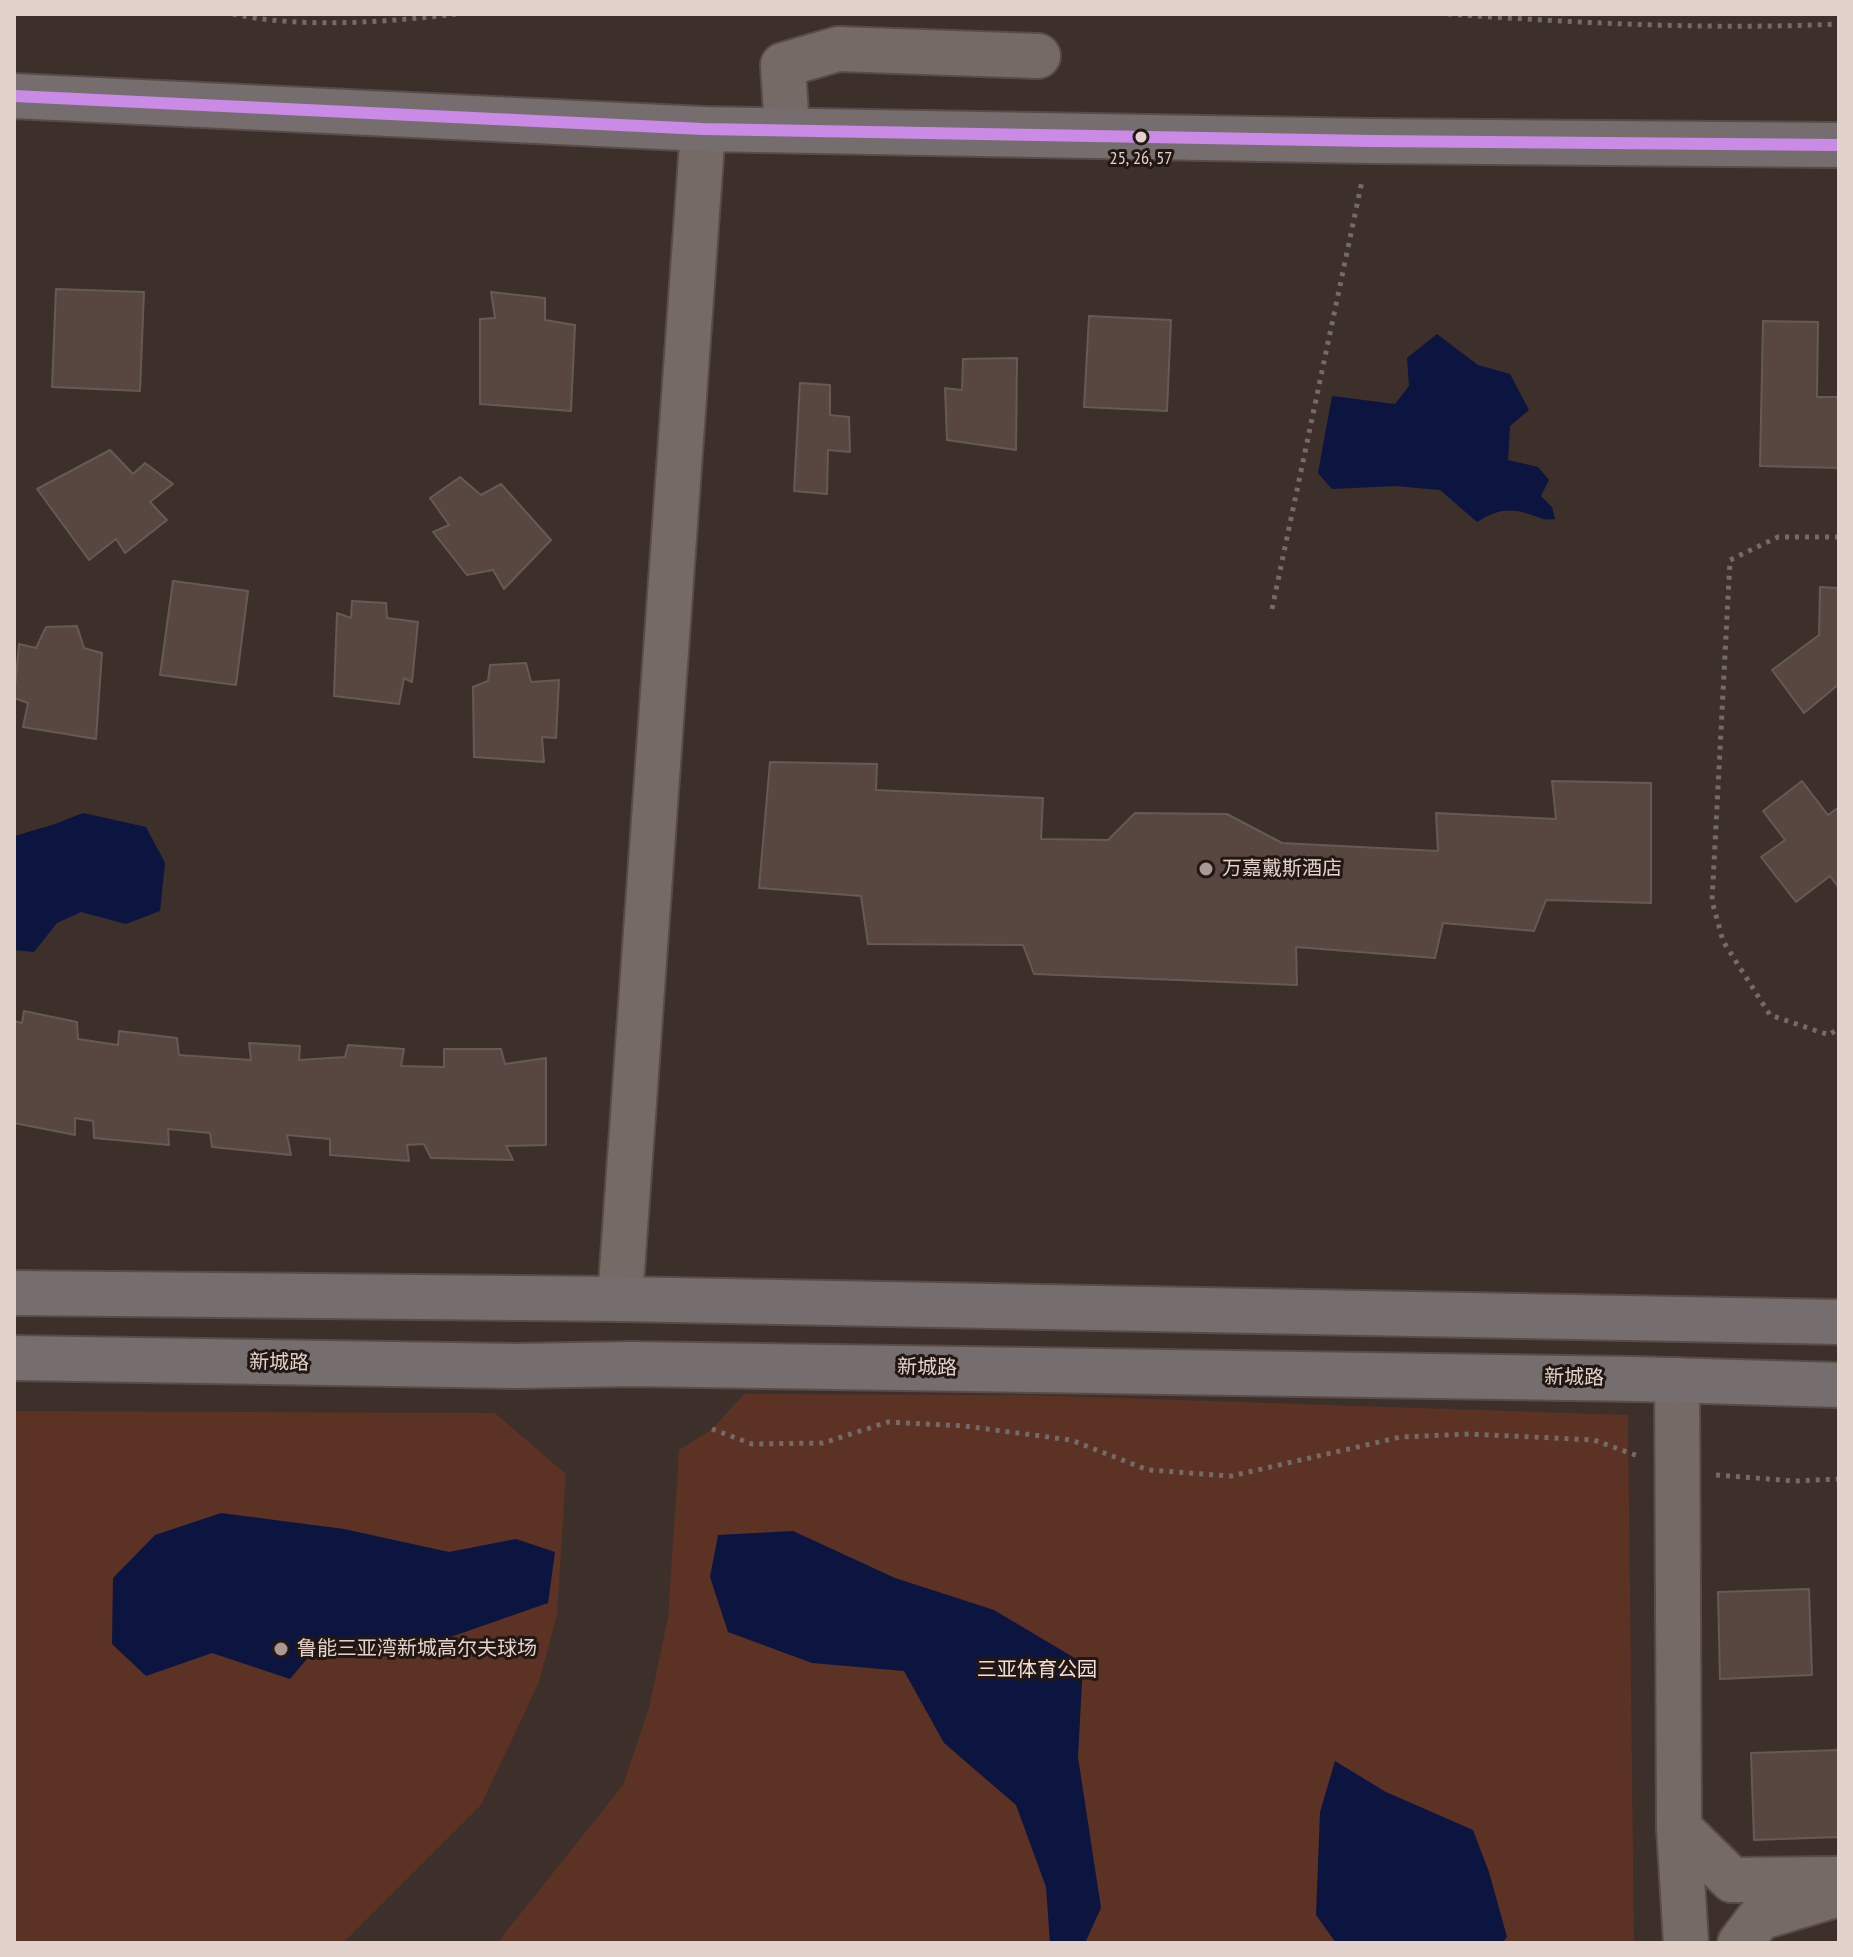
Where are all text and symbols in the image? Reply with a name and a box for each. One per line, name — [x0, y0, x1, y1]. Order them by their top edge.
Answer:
marker: 25, 26, 57 — [1133, 129, 1149, 145]
place label: 25, 26, 57 — [1110, 148, 1172, 170]
place label: 万嘉戴斯酒店 — [1222, 857, 1342, 881]
marker: 万嘉戴斯酒店 — [1197, 860, 1215, 878]
street label: 新城路 — [249, 1350, 309, 1376]
street label: 新城路 — [897, 1355, 957, 1381]
street label: 新城路 — [1544, 1365, 1604, 1391]
place label: 鲁能三亚湾新城高尔夫球场 — [297, 1637, 537, 1661]
marker: 鲁能三亚湾新城高尔夫球场 — [272, 1640, 290, 1658]
park label: 三亚体育公园 — [977, 1658, 1097, 1682]

